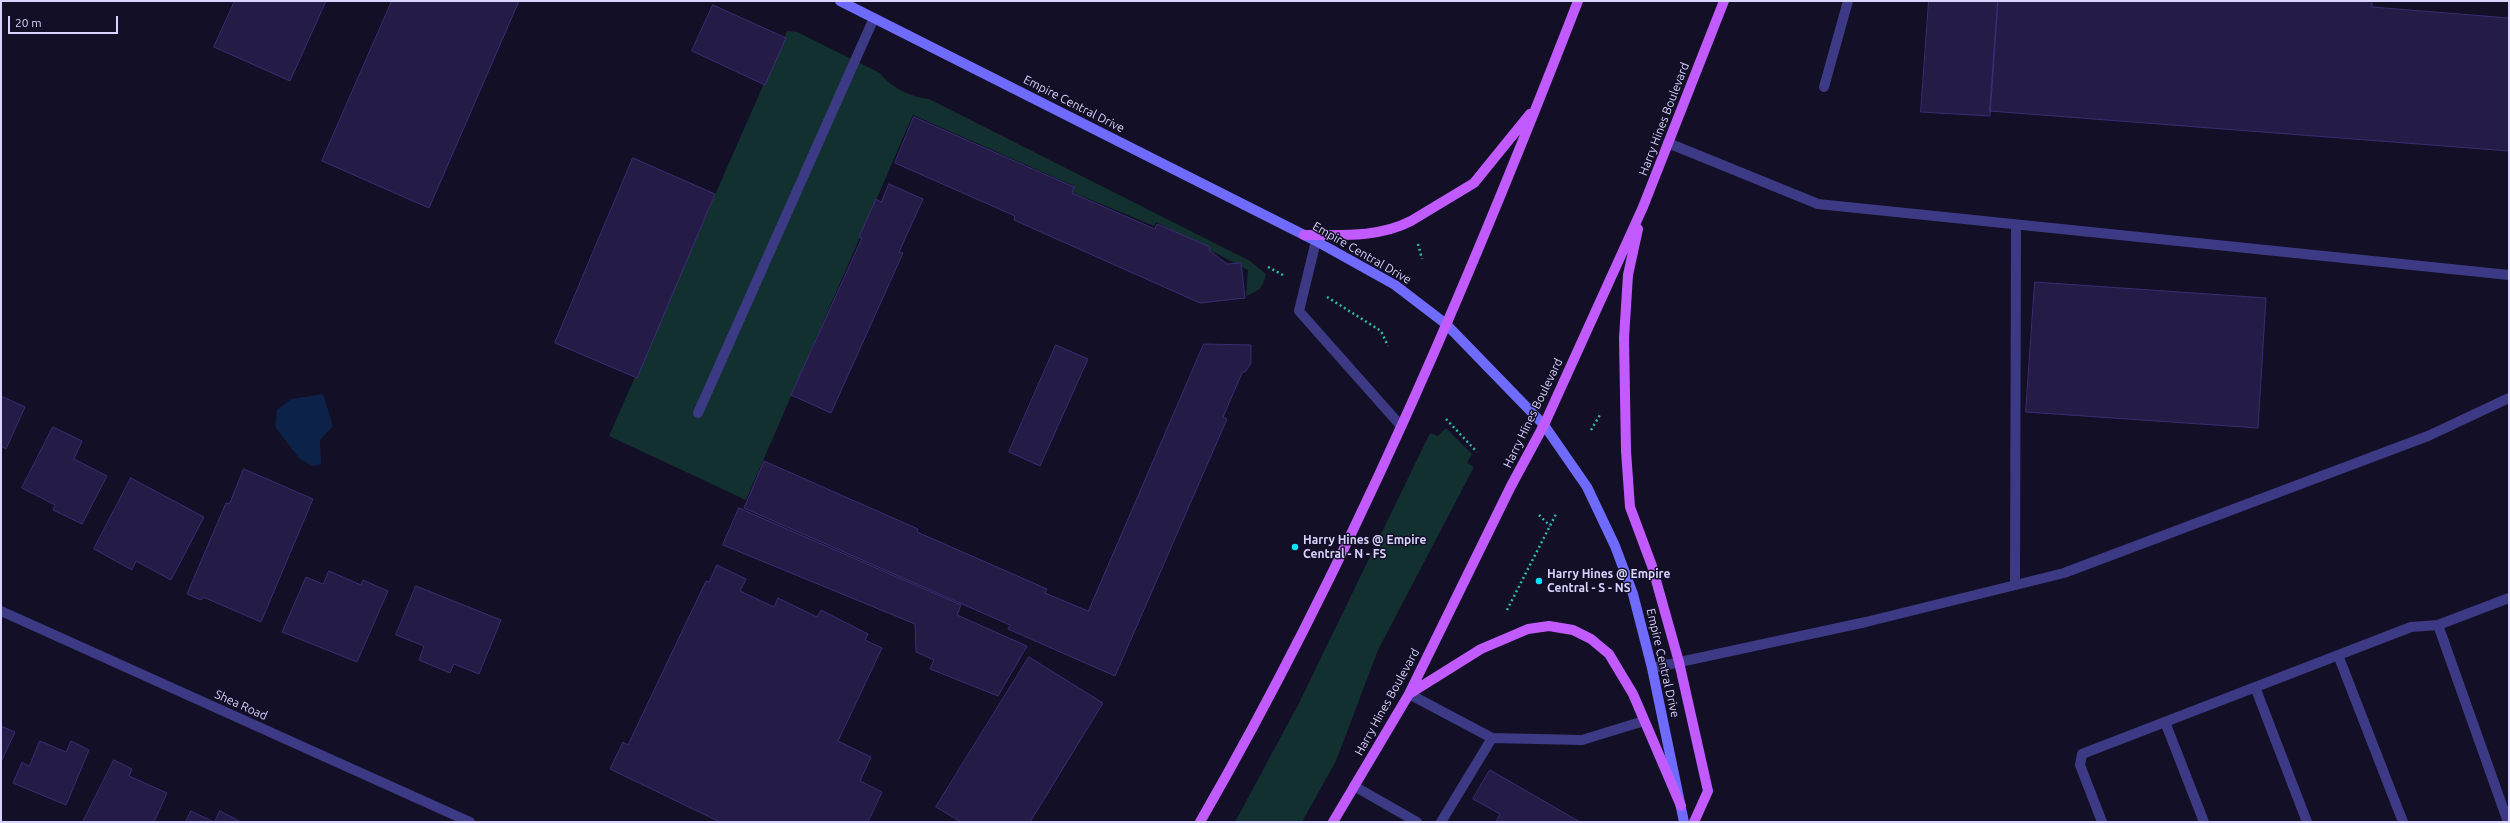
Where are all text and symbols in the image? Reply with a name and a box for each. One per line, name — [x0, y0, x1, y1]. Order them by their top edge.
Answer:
scale bar — [10, 8, 120, 34]
text: 20 m — [15, 16, 42, 29]
street label: Harry Hines Boulevard — [1636, 60, 1692, 178]
street label: Empire Central Drive — [1021, 72, 1127, 136]
street label: Empire Central Drive — [1310, 219, 1414, 287]
street label: Harry Hines Boulevard — [1500, 356, 1566, 470]
place label: Harry Hines @ Empire Central - N - FS — [1303, 533, 1426, 561]
marker: Harry Hines @ Empire Central - N - FS — [1290, 542, 1300, 552]
place label: Harry Hines @ Empire Central - S - NS — [1547, 567, 1670, 595]
marker: Harry Hines @ Empire Central - S - NS — [1534, 576, 1544, 586]
street label: Empire Central Drive — [1643, 607, 1683, 719]
street label: Harry Hines Boulevard — [1352, 646, 1422, 758]
street label: Shea Road — [212, 687, 270, 723]

